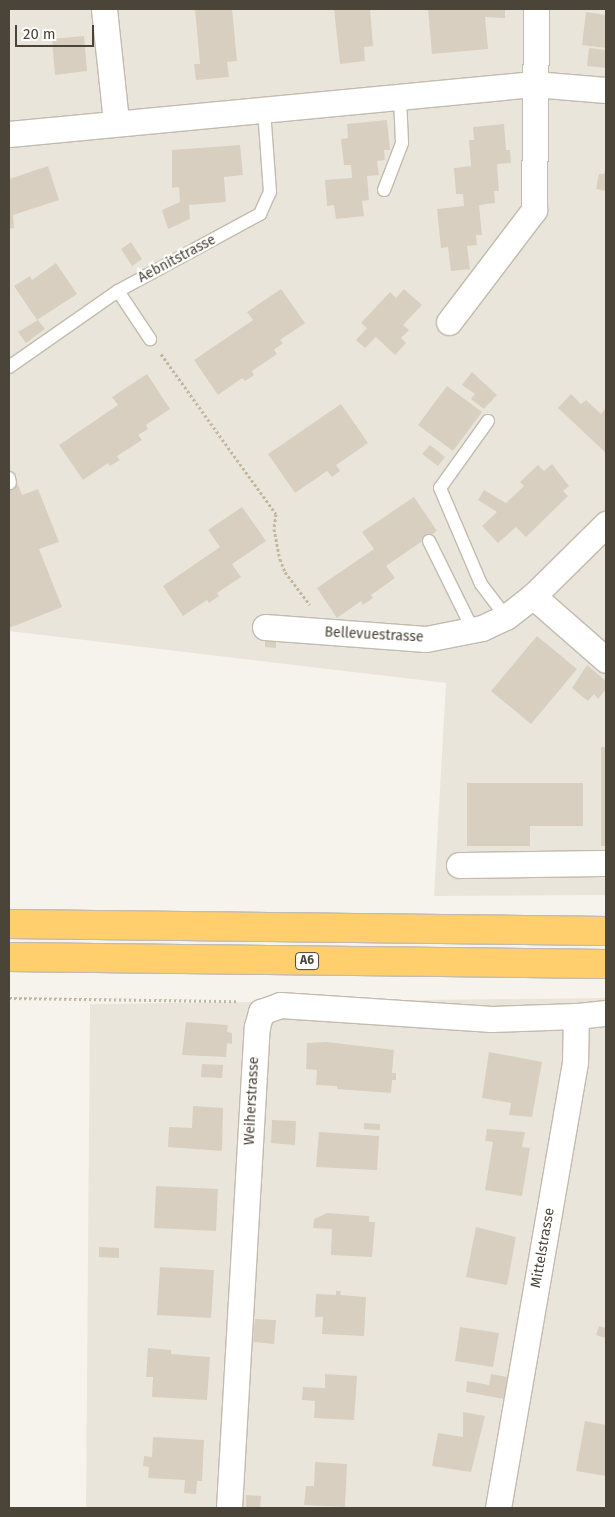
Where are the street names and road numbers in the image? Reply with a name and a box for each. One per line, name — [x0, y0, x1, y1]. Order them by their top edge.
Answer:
street label: Aebnitstrasse — [135, 231, 219, 287]
street label: Bellevuestrasse — [324, 624, 424, 646]
road number: A6 — [294, 951, 320, 970]
street label: Weiherstrasse — [241, 1056, 263, 1146]
street label: Mittelstrasse — [528, 1207, 558, 1289]

